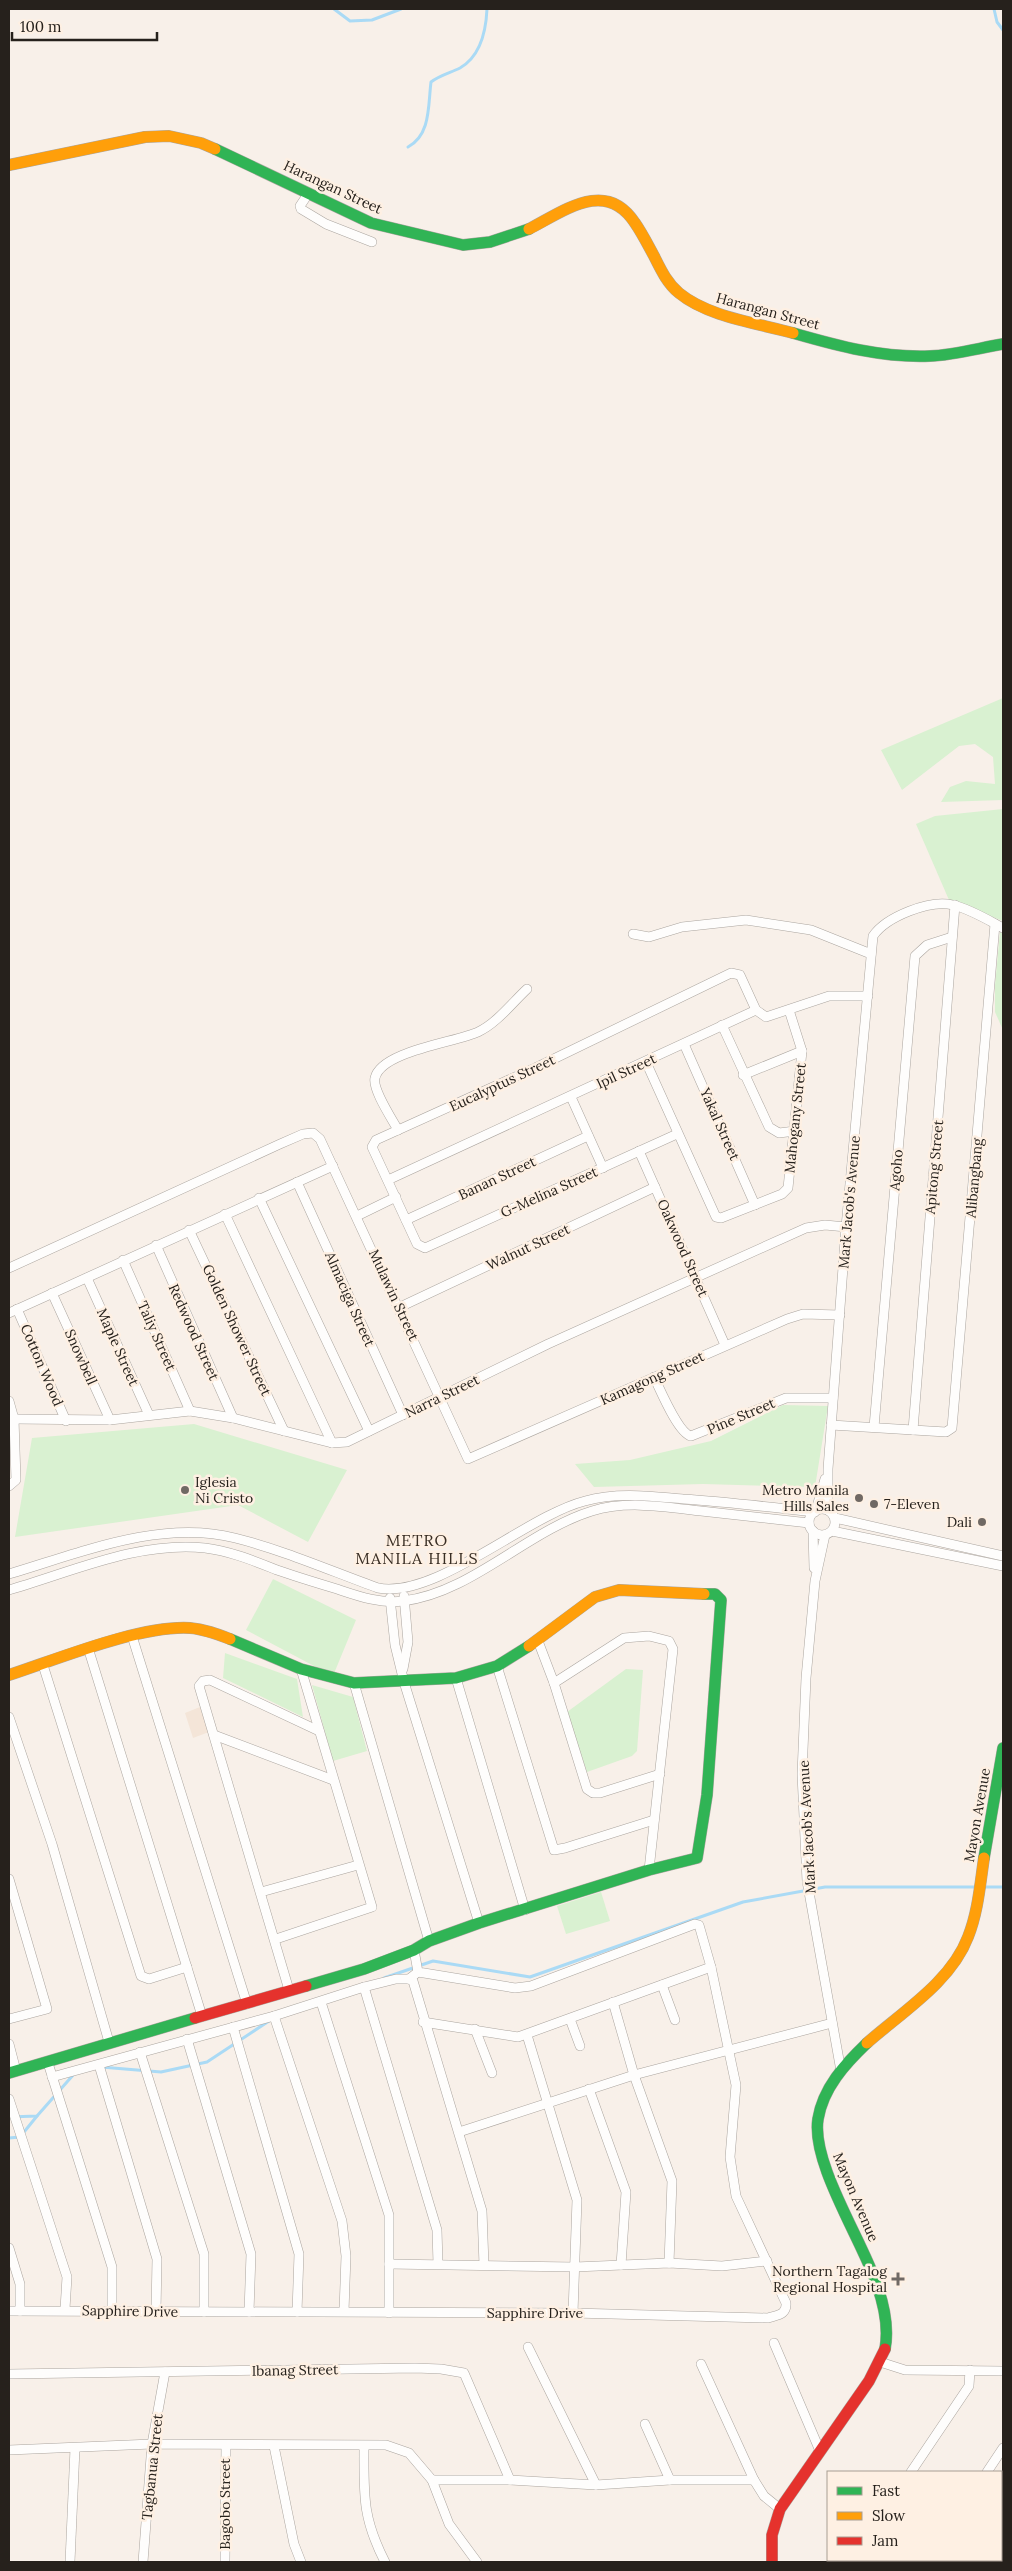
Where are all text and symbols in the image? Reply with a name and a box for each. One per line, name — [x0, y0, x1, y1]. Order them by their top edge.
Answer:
scale bar — [12, 10, 158, 42]
text: 100 m — [20, 17, 61, 36]
street label: Harangan Street — [281, 156, 386, 218]
street label: Harangan Street — [714, 289, 822, 334]
street label: Ipil Street — [593, 1049, 659, 1093]
street label: Eucalyptus Street — [446, 1050, 558, 1115]
street label: Mahogany Street — [780, 1061, 810, 1174]
street label: Yakal Street — [696, 1084, 744, 1164]
street label: Apitong Street — [921, 1119, 947, 1216]
street label: Mark Jacob's Avenue — [834, 1134, 864, 1269]
street label: Alibangbang — [961, 1137, 986, 1220]
street label: Agoho — [885, 1149, 907, 1192]
street label: Banan Street — [455, 1152, 539, 1204]
street label: G-Melina Street — [498, 1162, 601, 1221]
street label: Oakwood Street — [653, 1196, 713, 1300]
street label: Walnut Street — [483, 1220, 573, 1274]
street label: Mulawin Street — [365, 1246, 423, 1344]
street label: Almaciga Street — [321, 1248, 379, 1350]
street label: Golden Shower Street — [199, 1261, 276, 1399]
street label: Redwood Street — [165, 1281, 224, 1384]
street label: Taliy Street — [134, 1298, 181, 1374]
street label: Maple Street — [93, 1305, 143, 1389]
street label: Cotton Wood — [17, 1321, 67, 1409]
street label: Snowbell — [61, 1326, 101, 1388]
street label: Kamagong Street — [597, 1347, 707, 1409]
street label: Narra Street — [402, 1370, 483, 1422]
street label: Pine Street — [704, 1393, 778, 1438]
place label: Iglesia Ni Cristo — [195, 1473, 253, 1507]
place label: Metro Manila Hills Sales — [762, 1481, 849, 1515]
marker: Iglesia Ni Cristo — [179, 1484, 191, 1496]
marker: Metro Manila Hills Sales — [853, 1492, 865, 1504]
place label: 7-Eleven — [884, 1495, 940, 1513]
marker: 7-Eleven — [868, 1498, 880, 1510]
place label: Dali — [947, 1513, 972, 1531]
marker: Dali — [976, 1516, 988, 1528]
district label: METRO MANILA HILLS — [355, 1530, 479, 1568]
street label: Mark Jacob's Avenue — [794, 1759, 819, 1894]
street label: Mayon Avenue — [960, 1766, 994, 1863]
street label: Mayon Avenue — [829, 2150, 883, 2245]
place label: Northern Tagalog Regional Hospital — [772, 2262, 887, 2296]
marker: Northern Tagalog Regional Hospital — [891, 2272, 905, 2286]
street label: Sapphire Drive — [82, 2301, 179, 2321]
street label: Sapphire Drive — [487, 2304, 584, 2322]
street label: Ibanag Street — [251, 2360, 339, 2380]
street label: Tagbanua Street — [137, 2412, 167, 2521]
street label: Bagobo Street — [216, 2458, 234, 2550]
legend — [827, 2471, 1002, 2561]
text: Fast — [872, 2481, 900, 2500]
text: Slow — [872, 2506, 905, 2525]
text: Jam — [871, 2531, 899, 2550]

